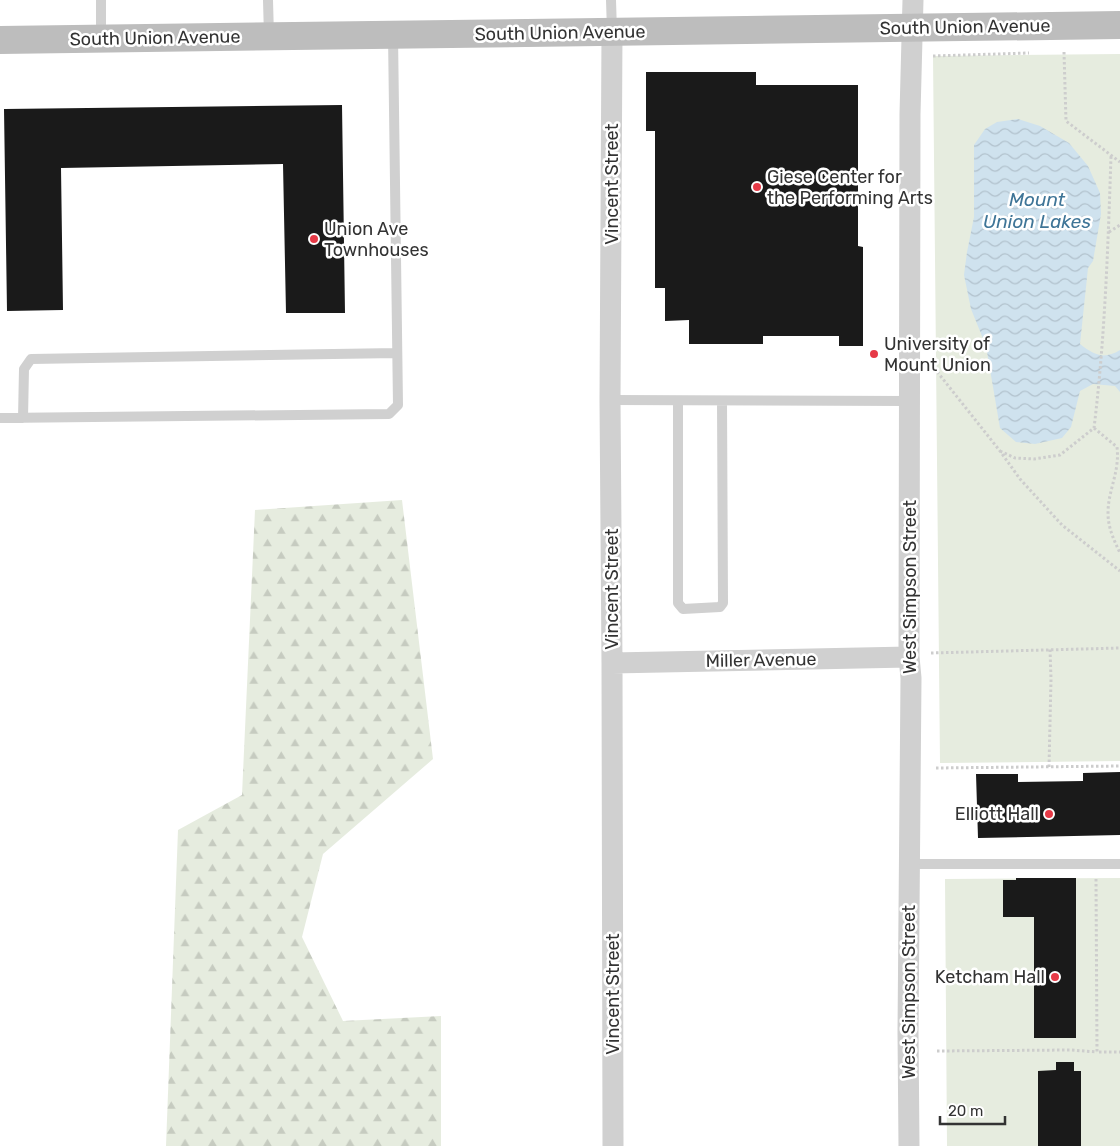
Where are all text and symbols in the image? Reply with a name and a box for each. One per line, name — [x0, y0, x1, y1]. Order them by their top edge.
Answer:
street label: South Union Avenue — [879, 15, 1051, 39]
street label: South Union Avenue — [474, 21, 646, 45]
street label: South Union Avenue — [69, 26, 241, 50]
street label: Vincent Street — [601, 123, 623, 245]
place label: Giese Center for the Performing Arts — [767, 166, 933, 209]
marker: Giese Center for the Performing Arts — [751, 181, 763, 193]
water label: Mount Union Lakes — [983, 188, 1091, 233]
place label: Union Ave Townhouses — [324, 218, 429, 261]
marker: Union Ave Townhouses — [308, 233, 320, 245]
place label: University of Mount Union — [884, 333, 991, 376]
marker: University of Mount Union — [868, 348, 880, 360]
street label: West Simpson Street — [899, 500, 921, 674]
street label: Vincent Street — [601, 528, 623, 650]
street label: Miller Avenue — [705, 648, 817, 672]
place label: Elliott Hall — [955, 803, 1039, 825]
marker: Elliott Hall — [1043, 808, 1055, 820]
street label: West Simpson Street — [898, 905, 920, 1079]
street label: Vincent Street — [602, 933, 624, 1055]
place label: Ketcham Hall — [935, 966, 1045, 988]
marker: Ketcham Hall — [1049, 971, 1061, 983]
scale bar — [940, 1094, 1005, 1126]
text: 20 m — [948, 1102, 983, 1120]

